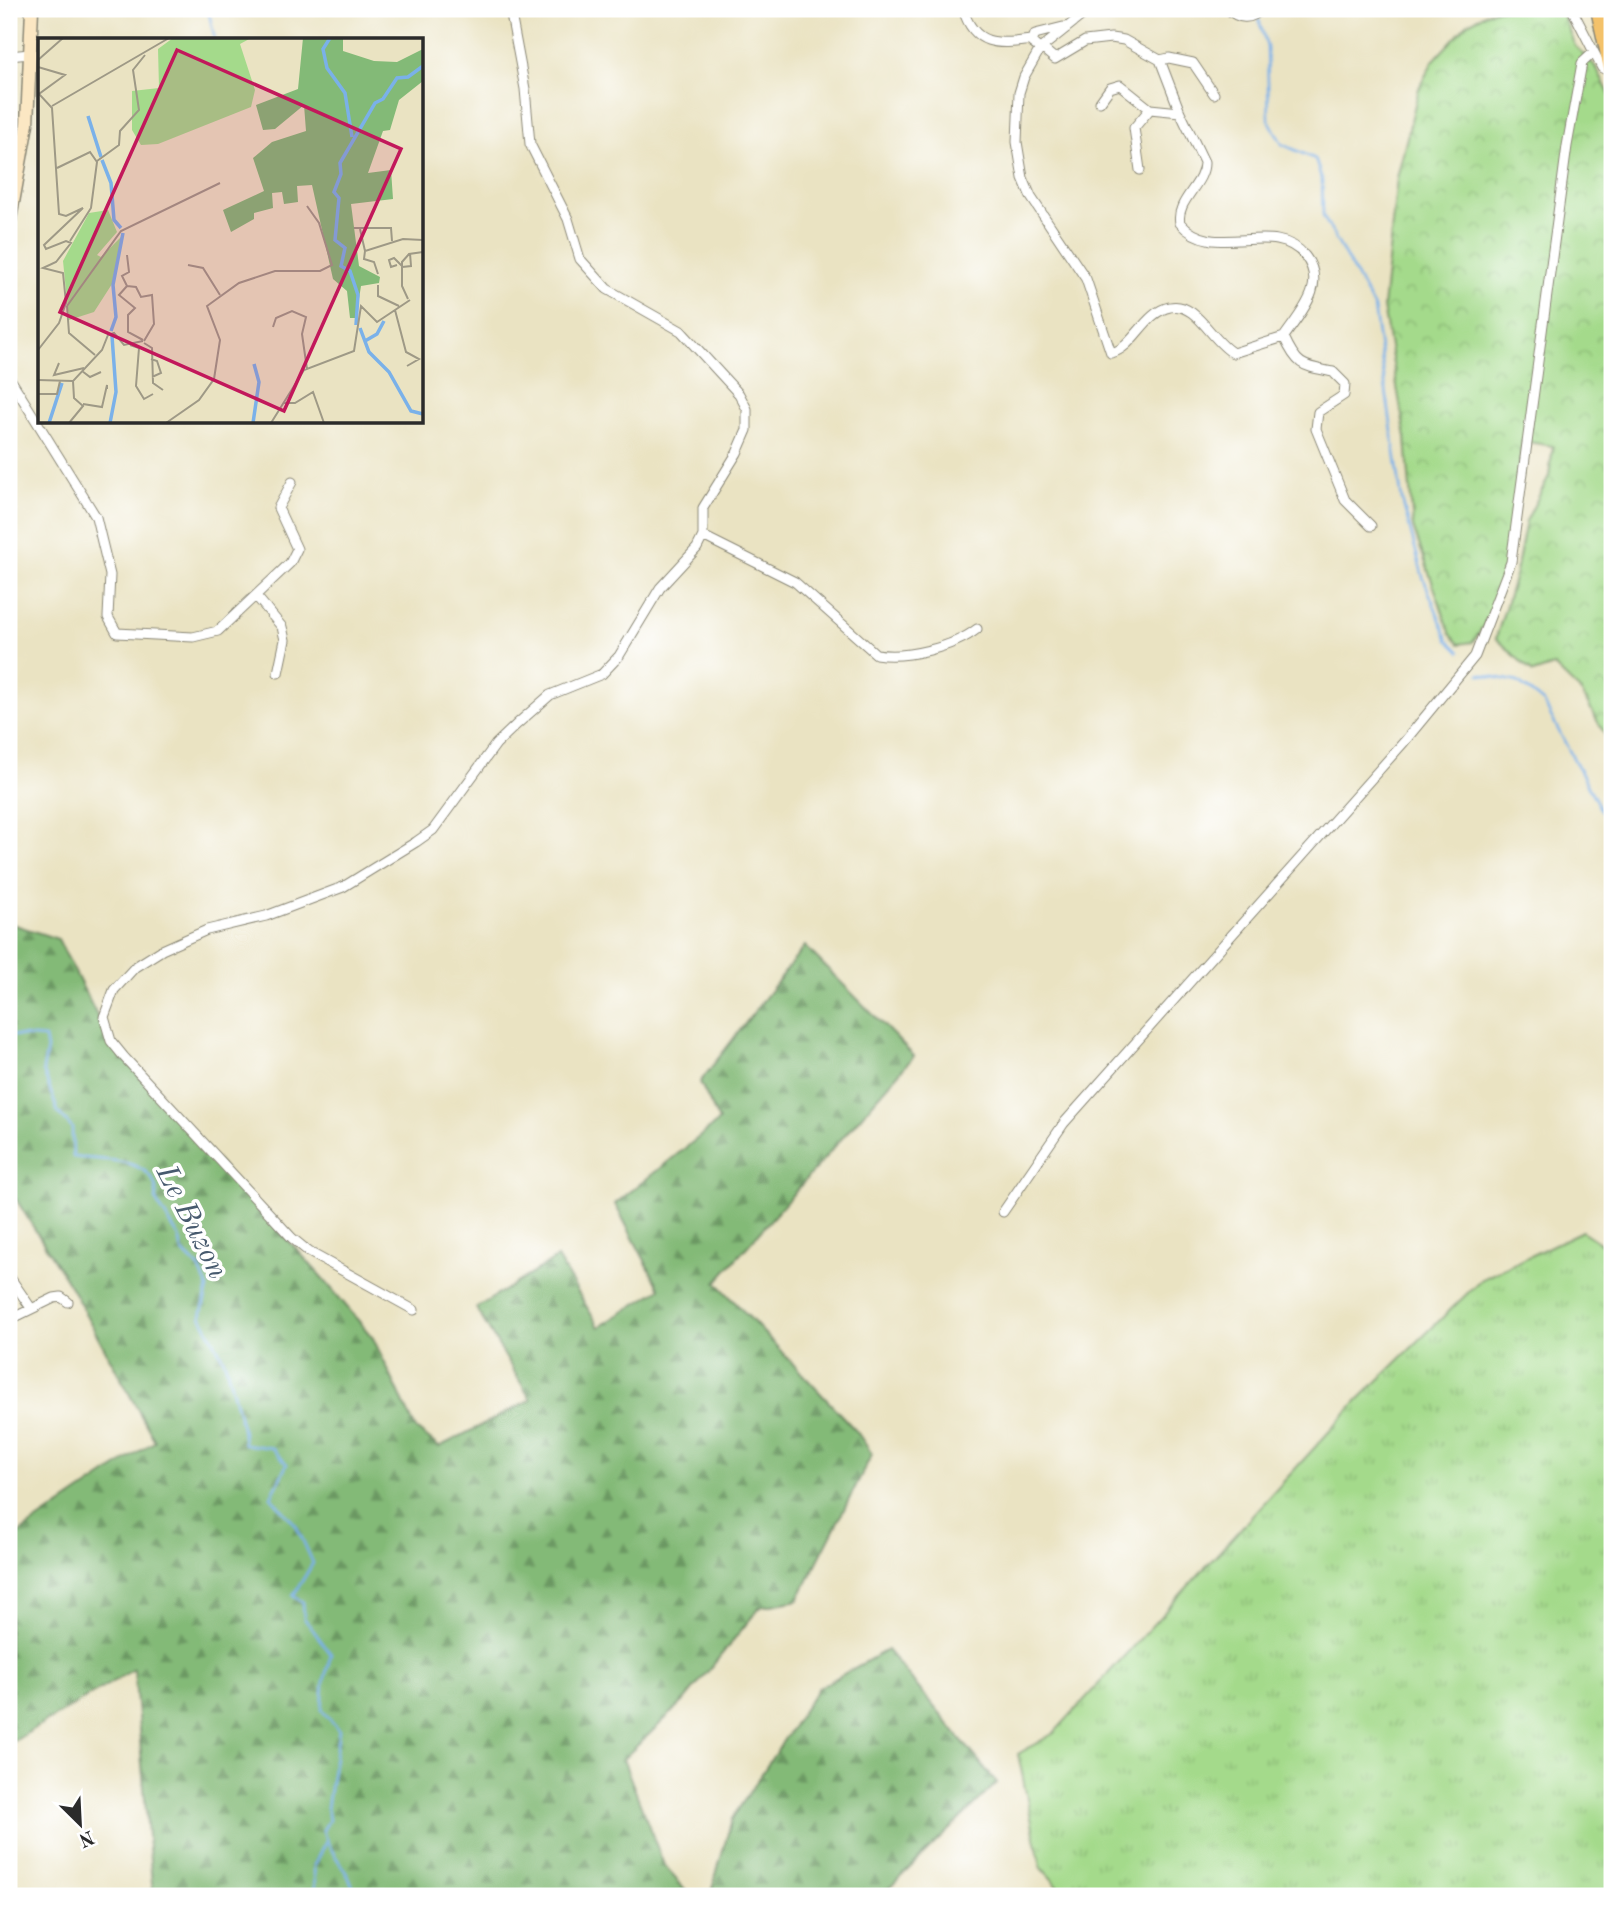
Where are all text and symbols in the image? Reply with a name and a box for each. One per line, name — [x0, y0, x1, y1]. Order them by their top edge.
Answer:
inset map — [38, 38, 424, 424]
water label: Le Buzon — [149, 1159, 232, 1284]
north arrow — [46, 1790, 116, 1860]
text: N — [75, 1826, 96, 1849]

